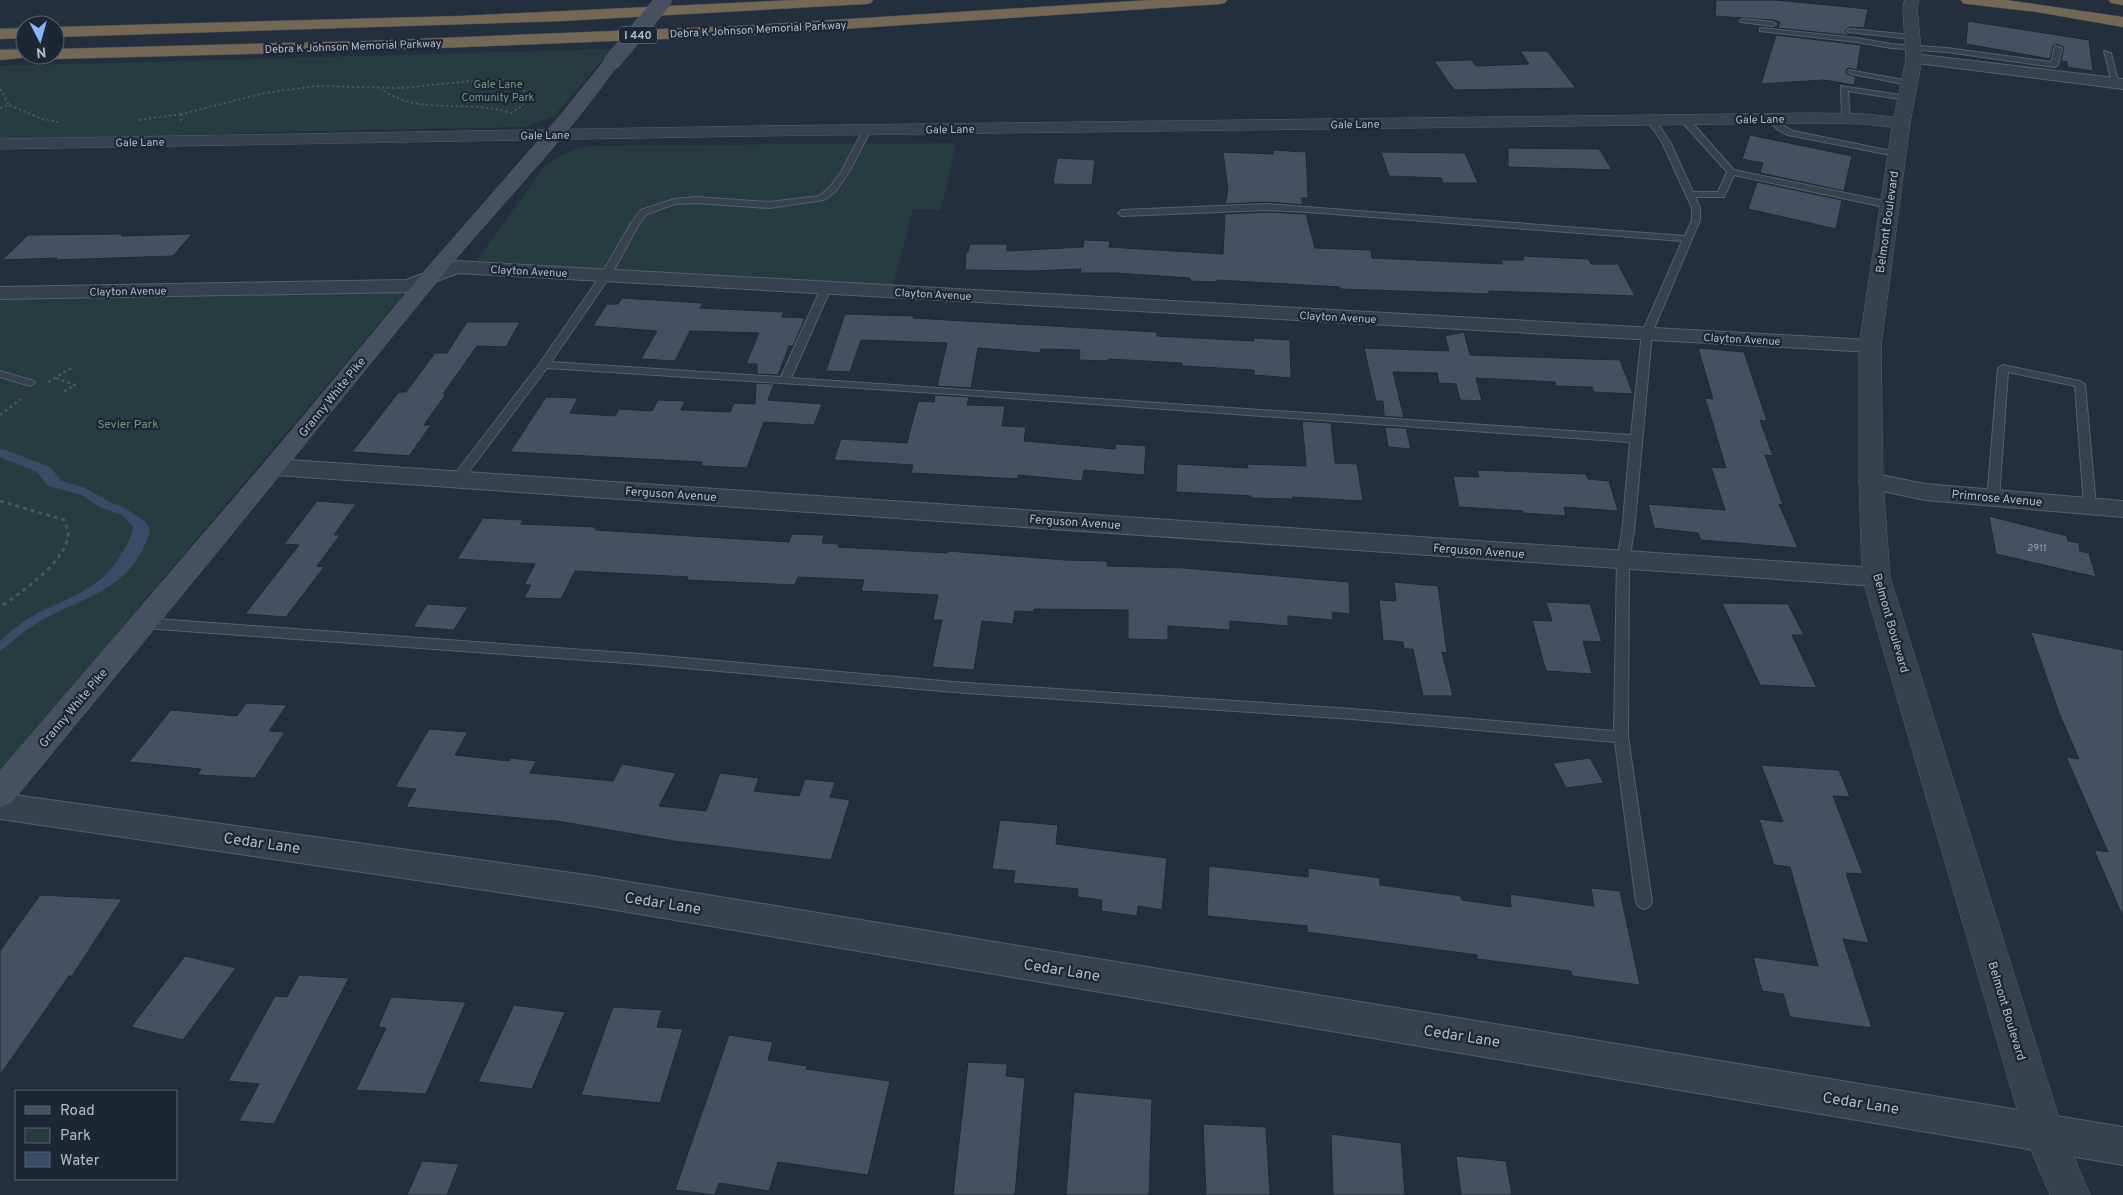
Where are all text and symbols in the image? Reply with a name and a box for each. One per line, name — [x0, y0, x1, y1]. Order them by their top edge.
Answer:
north arrow — [15, 15, 65, 65]
street label: Debra K Johnson Memorial Parkway — [669, 18, 847, 42]
road number: I 440 — [619, 26, 657, 44]
street label: Debra K Johnson Memorial Parkway — [264, 37, 442, 57]
text: N — [35, 42, 47, 60]
park label: Gale Lane Comunity Park — [462, 78, 535, 105]
street label: Gale Lane — [1735, 113, 1785, 127]
street label: Gale Lane — [1330, 118, 1380, 132]
street label: Gale Lane — [925, 123, 975, 137]
street label: Gale Lane — [520, 129, 570, 143]
street label: Gale Lane — [115, 136, 165, 150]
street label: Belmont Boulevard — [1873, 170, 1903, 274]
street label: Clayton Avenue — [490, 263, 568, 281]
street label: Clayton Avenue — [89, 284, 167, 300]
street label: Clayton Avenue — [894, 286, 972, 304]
street label: Clayton Avenue — [1299, 309, 1377, 327]
street label: Clayton Avenue — [1703, 331, 1781, 349]
street label: Granny White Pike — [296, 354, 370, 441]
park label: Sevier Park — [97, 417, 159, 433]
street label: Ferguson Avenue — [625, 484, 717, 506]
street label: Primrose Avenue — [1951, 487, 2043, 511]
street label: Ferguson Avenue — [1029, 512, 1121, 534]
street label: Ferguson Avenue — [1433, 541, 1525, 563]
house number: 2911 — [2027, 542, 2047, 555]
street label: Belmont Boulevard — [1868, 572, 1912, 675]
street label: Granny White Pike — [36, 666, 112, 751]
street label: Cedar Lane — [222, 830, 301, 859]
street label: Cedar Lane — [623, 889, 702, 920]
street label: Cedar Lane — [1022, 956, 1101, 987]
street label: Belmont Boulevard — [1983, 960, 2029, 1063]
street label: Cedar Lane — [1422, 1022, 1501, 1053]
street label: Cedar Lane — [1821, 1089, 1900, 1120]
legend — [15, 1090, 178, 1180]
text: Road — [60, 1102, 95, 1121]
text: Park — [60, 1127, 91, 1146]
text: Water — [60, 1152, 100, 1171]

